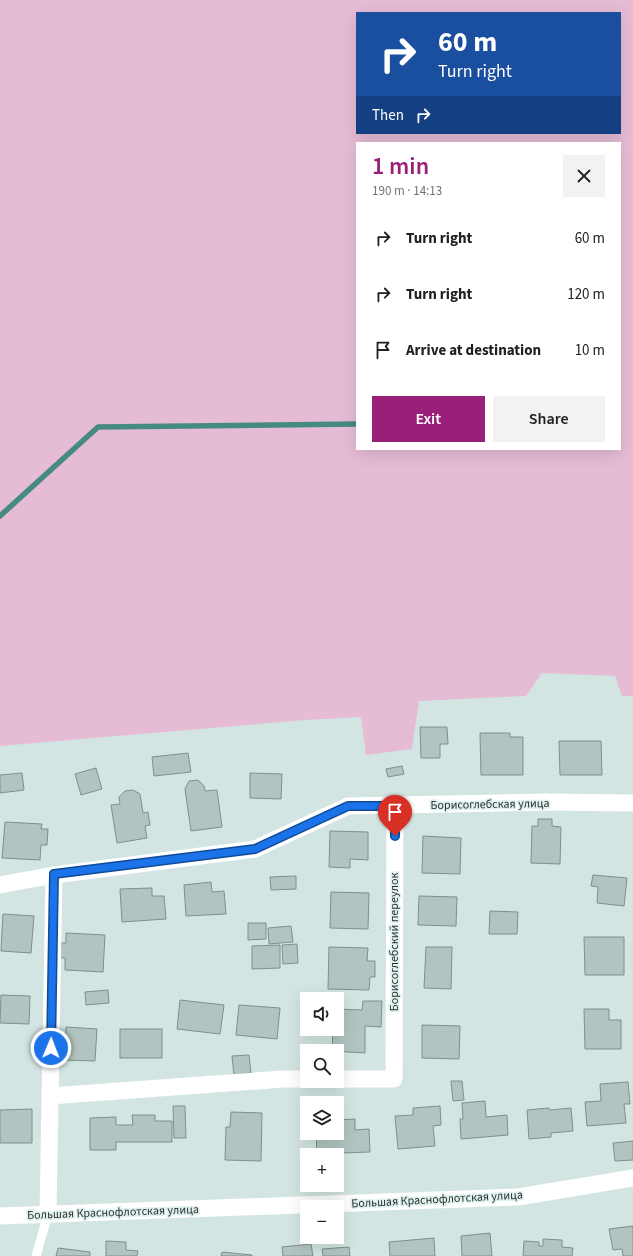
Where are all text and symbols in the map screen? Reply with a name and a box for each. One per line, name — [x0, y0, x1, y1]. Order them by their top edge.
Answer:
text: 60 m — [438, 22, 497, 62]
icon: right — [372, 28, 424, 80]
text: Turn right — [438, 59, 512, 84]
icon: right — [412, 104, 434, 126]
text: Then — [372, 105, 404, 126]
text: 1 min — [372, 149, 429, 184]
button: close — [563, 155, 605, 197]
text: 190 m · 14:13 — [372, 182, 442, 200]
icon: right — [372, 227, 394, 249]
text: Turn right — [406, 228, 472, 249]
text: 60 m — [575, 228, 605, 249]
icon: right — [372, 283, 394, 305]
text: Turn right — [406, 284, 472, 305]
text: 120 m — [567, 284, 605, 305]
icon: arrive — [372, 339, 394, 361]
text: Arrive at destination — [406, 340, 541, 361]
text: 10 m — [575, 340, 605, 361]
button: Exit — [372, 396, 485, 442]
button: Share — [493, 396, 605, 442]
pin — [378, 795, 412, 836]
street label: Борисоглебская улица — [430, 795, 550, 814]
icon: arrive — [384, 801, 406, 823]
street label: Борисоглебский переулок — [386, 873, 403, 1011]
map controls — [300, 992, 344, 1244]
button: sound — [300, 992, 344, 1036]
position arrow — [30, 1027, 72, 1069]
button: search — [300, 1044, 344, 1088]
button: layers — [300, 1096, 344, 1140]
button: + — [300, 1148, 344, 1192]
street label: Большая Краснофлотская улица — [351, 1187, 523, 1212]
button: − — [300, 1200, 344, 1244]
street label: Большая Краснофлотская улица — [27, 1201, 199, 1224]

